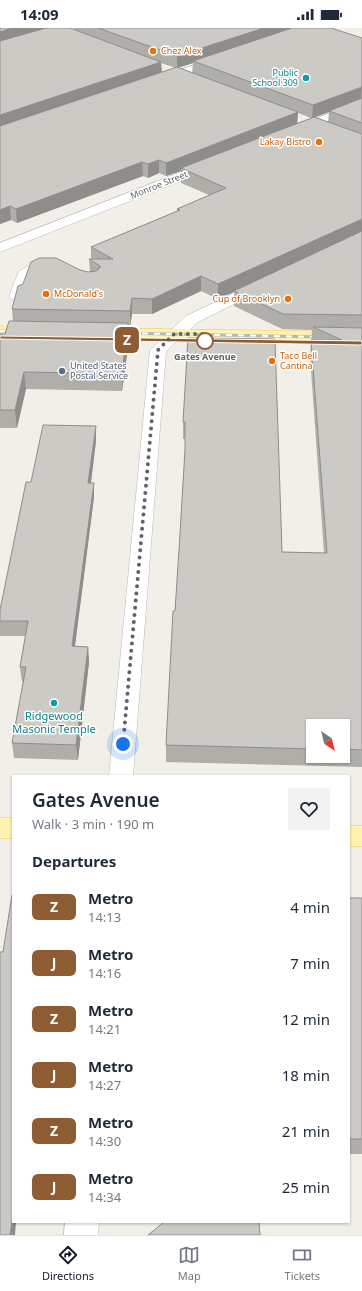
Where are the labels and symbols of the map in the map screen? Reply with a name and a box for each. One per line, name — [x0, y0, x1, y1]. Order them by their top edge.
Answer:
place label: Chez Alex — [161, 44, 202, 57]
marker: Chez Alex — [148, 46, 158, 56]
place label: Public School 309 — [252, 66, 299, 89]
marker: Public School 309 — [301, 73, 311, 83]
place label: Lakay Bistro — [260, 135, 311, 148]
marker: Lakay Bistro — [314, 137, 324, 147]
street label: Monroe Street — [128, 167, 190, 202]
place label: McDonald's — [54, 287, 103, 300]
marker: McDonald's — [41, 289, 51, 299]
place label: Cup of Brooklyn — [212, 292, 280, 305]
marker: Cup of Brooklyn — [283, 294, 293, 304]
line badge: Z — [114, 327, 140, 353]
marker: Gates Avenue — [196, 332, 214, 350]
place label: Taco Bell Cantina — [280, 349, 317, 372]
place label: Gates Avenue — [174, 350, 236, 363]
marker: Taco Bell Cantina — [267, 356, 277, 366]
place label: United States Postal Service — [70, 359, 128, 382]
marker: United States Postal Service — [57, 366, 67, 376]
marker: Ridgewood Masonic Temple — [49, 698, 59, 708]
place label: Ridgewood Masonic Temple — [12, 708, 96, 736]
north arrow — [306, 719, 350, 763]
your location — [113, 734, 133, 754]

